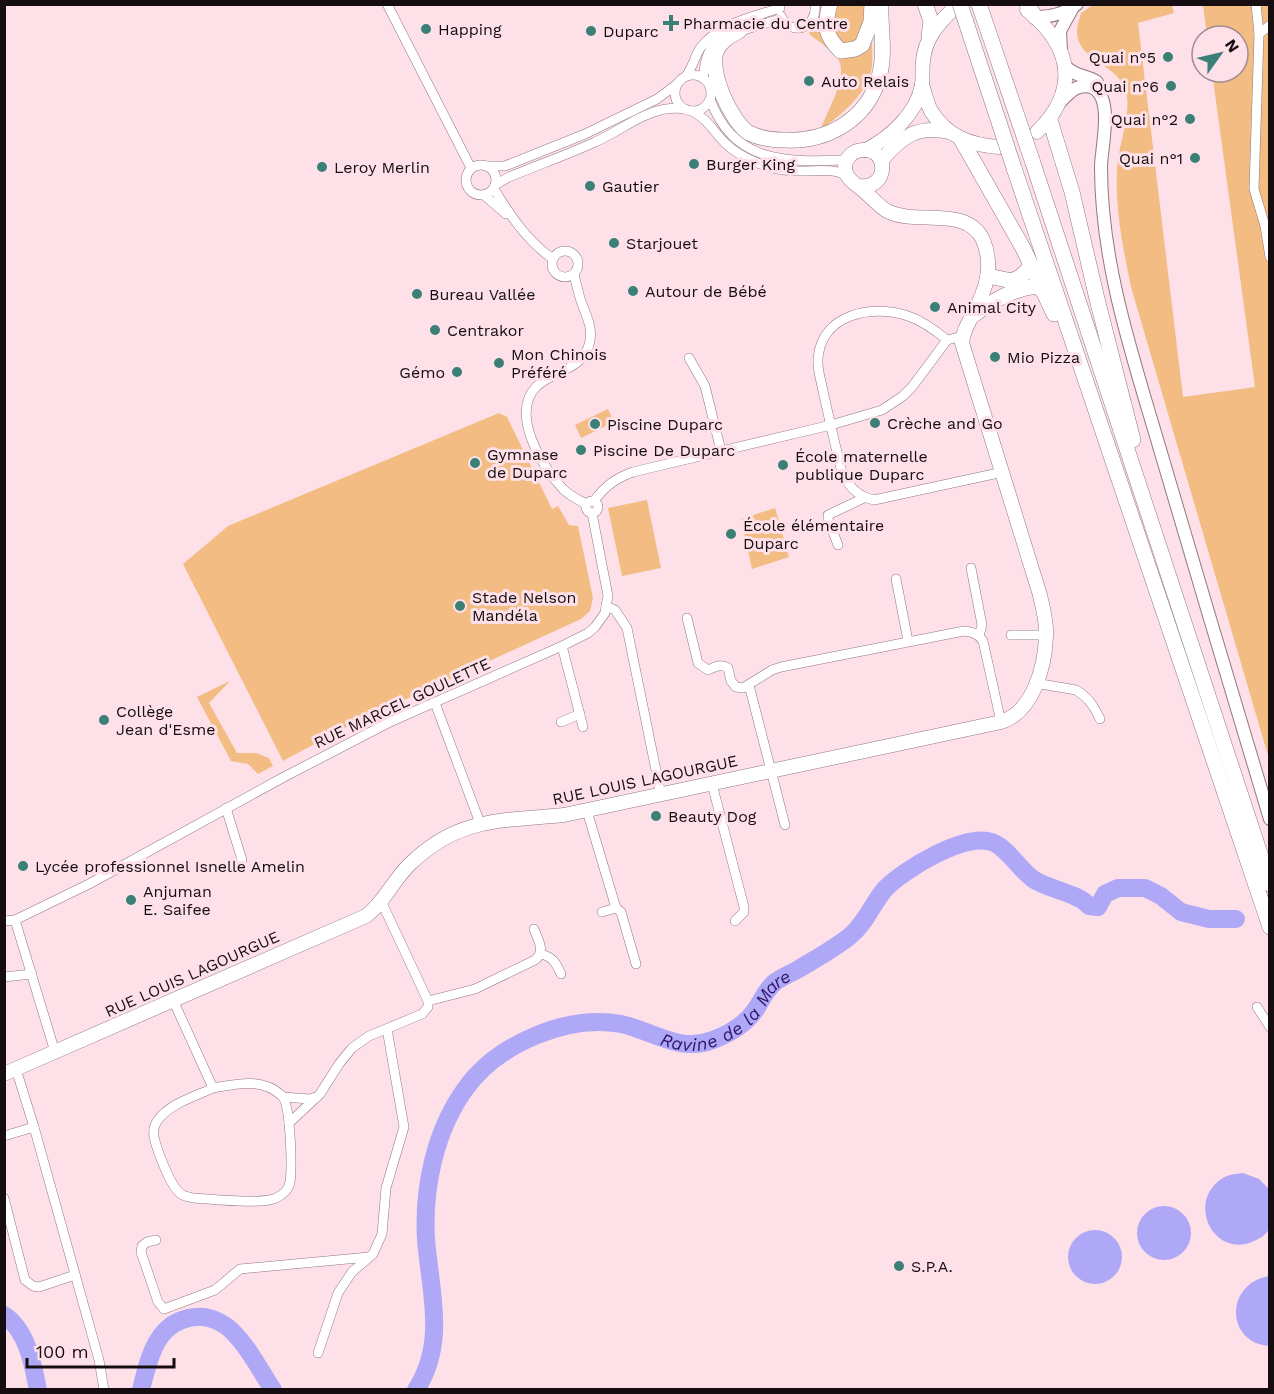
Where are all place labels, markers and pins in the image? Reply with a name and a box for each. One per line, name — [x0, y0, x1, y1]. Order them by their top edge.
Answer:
place label: Pharmacie du Centre — [683, 14, 848, 33]
marker: Pharmacie du Centre — [664, 16, 678, 30]
place label: Happing — [438, 20, 502, 39]
marker: Happing — [419, 22, 433, 36]
place label: Duparc — [603, 22, 659, 41]
marker: Duparc — [584, 24, 598, 38]
place label: Quai n°5 — [1089, 48, 1156, 67]
marker: Quai n°5 — [1161, 50, 1175, 64]
place label: Auto Relais — [821, 72, 909, 91]
marker: Auto Relais — [802, 74, 816, 88]
place label: Quai n°6 — [1091, 77, 1159, 96]
marker: Quai n°6 — [1164, 79, 1178, 93]
place label: Quai n°2 — [1111, 110, 1178, 129]
marker: Quai n°2 — [1183, 112, 1197, 126]
place label: Quai n°1 — [1119, 149, 1183, 168]
marker: Quai n°1 — [1188, 151, 1202, 165]
place label: Burger King — [706, 155, 795, 174]
marker: Burger King — [687, 157, 701, 171]
place label: Leroy Merlin — [334, 158, 430, 177]
marker: Leroy Merlin — [315, 160, 329, 174]
place label: Gautier — [602, 177, 660, 196]
marker: Gautier — [583, 179, 597, 193]
place label: Starjouet — [626, 234, 698, 253]
marker: Starjouet — [607, 236, 621, 250]
place label: Autour de Bébé — [645, 282, 767, 301]
marker: Autour de Bébé — [626, 284, 640, 298]
place label: Bureau Vallée — [429, 285, 535, 304]
marker: Bureau Vallée — [410, 287, 424, 301]
place label: Animal City — [947, 298, 1037, 317]
marker: Animal City — [928, 300, 942, 314]
place label: Centrakor — [447, 321, 524, 340]
marker: Centrakor — [428, 323, 442, 337]
place label: Mon Chinois Préféré — [511, 345, 607, 382]
place label: Mio Pizza — [1007, 348, 1080, 367]
marker: Mio Pizza — [988, 350, 1002, 364]
marker: Mon Chinois Préféré — [492, 356, 506, 370]
place label: Gémo — [399, 363, 445, 382]
marker: Gémo — [450, 365, 464, 379]
place label: Crèche and Go — [887, 414, 1003, 433]
place label: Piscine Duparc — [607, 415, 723, 434]
marker: Crèche and Go — [868, 416, 882, 430]
marker: Piscine Duparc — [588, 417, 602, 431]
place label: Piscine De Duparc — [593, 441, 735, 460]
marker: Piscine De Duparc — [574, 443, 588, 457]
place label: Gymnase de Duparc — [487, 445, 567, 482]
place label: École maternelle publique Duparc — [795, 447, 928, 484]
marker: Gymnase de Duparc — [468, 456, 482, 470]
marker: École maternelle publique Duparc — [776, 458, 790, 472]
place label: École élémentaire Duparc — [743, 516, 884, 553]
marker: École élémentaire Duparc — [724, 527, 738, 541]
place label: Stade Nelson Mandéla — [472, 588, 576, 625]
marker: Stade Nelson Mandéla — [453, 599, 467, 613]
place label: Collège Jean d'Esme — [116, 702, 215, 739]
marker: Collège Jean d'Esme — [97, 713, 111, 727]
place label: Beauty Dog — [668, 807, 757, 826]
marker: Beauty Dog — [649, 809, 663, 823]
place label: Lycée professionnel Isnelle Amelin — [35, 857, 305, 876]
marker: Lycée professionnel Isnelle Amelin — [16, 859, 30, 873]
place label: Anjuman E. Saifee — [143, 882, 212, 919]
marker: Anjuman E. Saifee — [124, 893, 138, 907]
place label: S.P.A. — [911, 1257, 953, 1276]
marker: S.P.A. — [892, 1259, 906, 1273]

